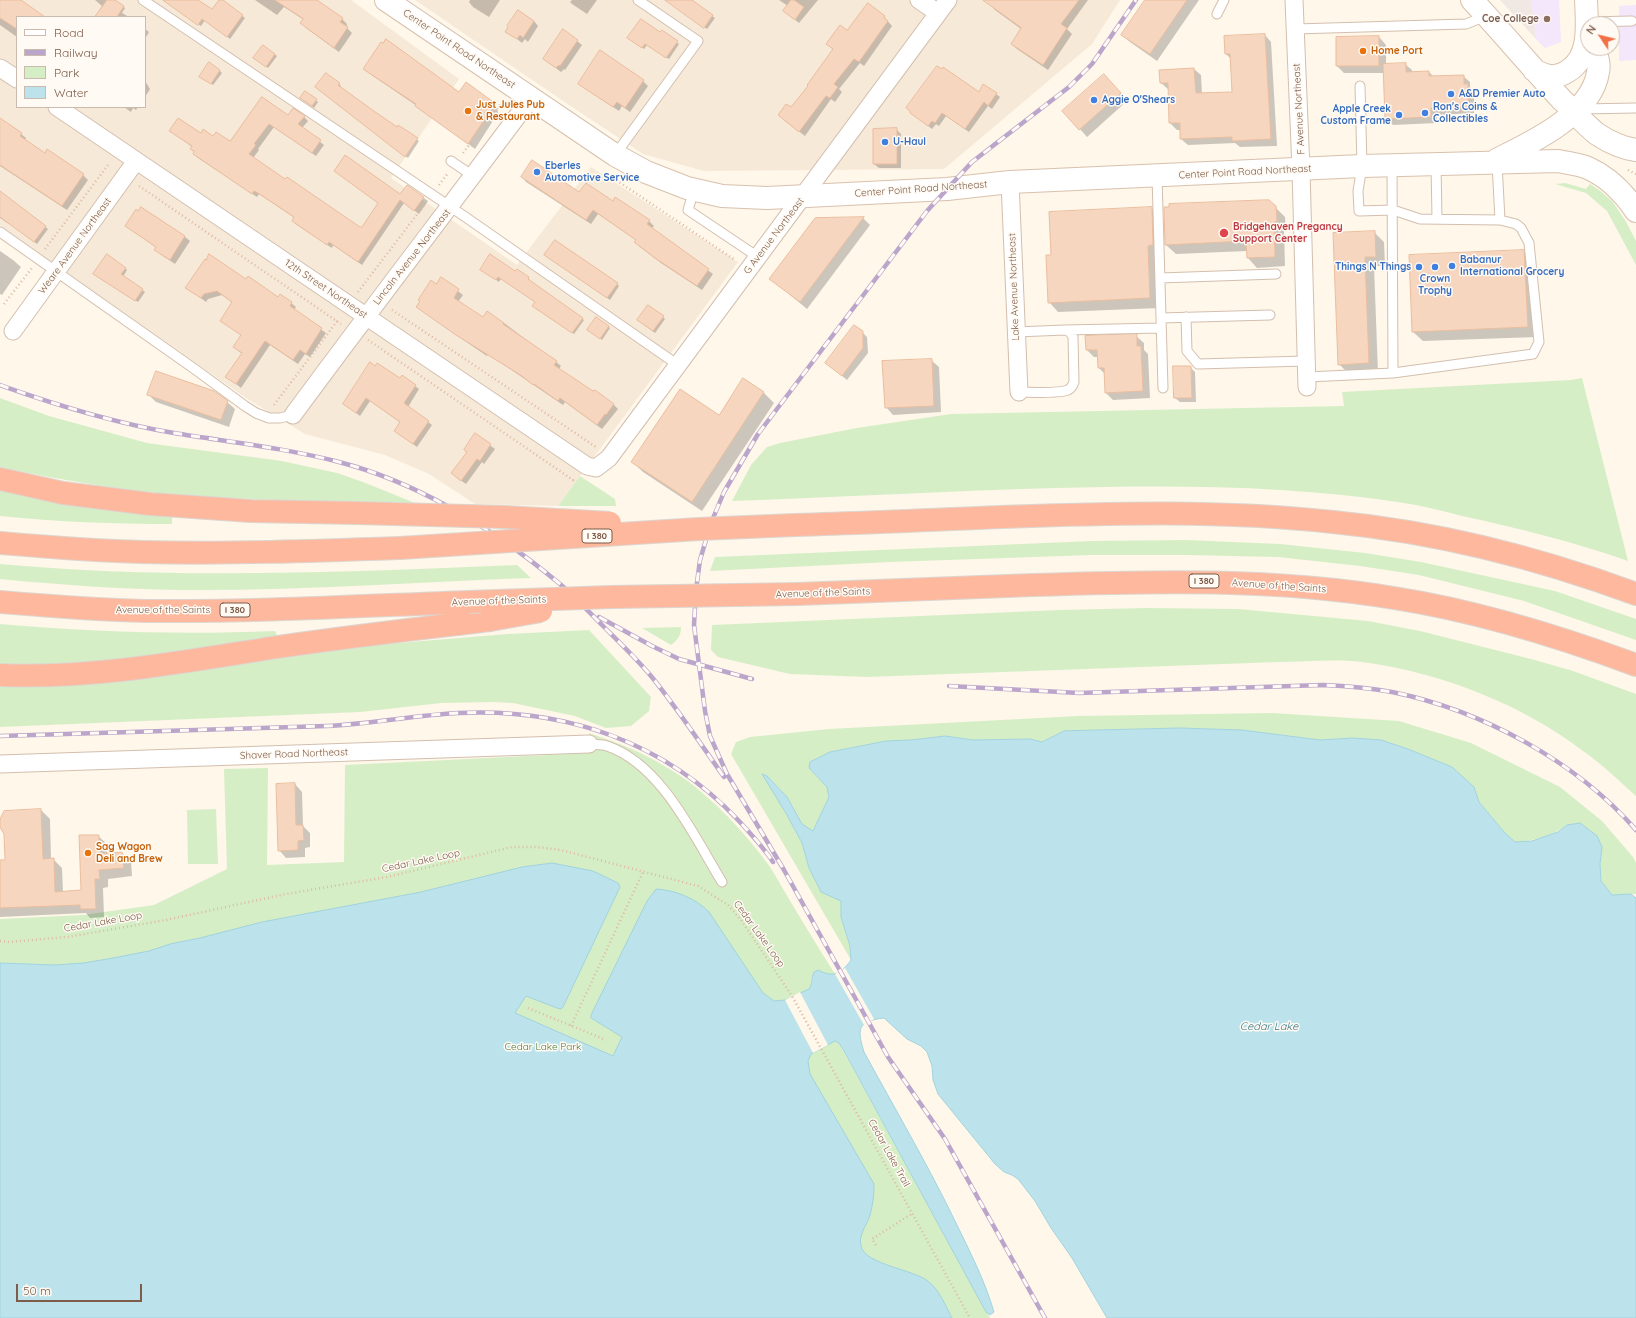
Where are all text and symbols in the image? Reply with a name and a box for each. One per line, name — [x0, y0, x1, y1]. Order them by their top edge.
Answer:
street label: Center Point Road Northeast — [400, 7, 518, 91]
place label: Coe College — [1482, 13, 1539, 25]
marker: Coe College — [1542, 14, 1552, 24]
legend — [16, 16, 146, 108]
north arrow — [1580, 16, 1620, 56]
text: N — [1583, 22, 1599, 37]
text: Road — [54, 25, 84, 40]
text: Railway — [54, 45, 98, 60]
place label: Home Port — [1371, 45, 1423, 57]
marker: Home Port — [1358, 46, 1368, 56]
street label: F Avenue Northeast — [1291, 63, 1307, 155]
text: Park — [54, 65, 79, 80]
text: Water — [54, 85, 88, 100]
place label: A&D Premier Auto — [1459, 88, 1546, 100]
marker: A&D Premier Auto — [1446, 89, 1456, 99]
place label: Aggie O'Shears — [1102, 94, 1175, 106]
marker: Aggie O'Shears — [1089, 95, 1099, 105]
place label: Just Jules Pub & Restaurant — [476, 99, 545, 122]
place label: Ron's Coins & Collectibles — [1433, 101, 1497, 124]
place label: Apple Creek Custom Frame — [1321, 103, 1391, 126]
marker: Just Jules Pub & Restaurant — [463, 106, 473, 116]
marker: Ron's Coins & Collectibles — [1420, 108, 1430, 118]
marker: Apple Creek Custom Frame — [1394, 110, 1404, 120]
place label: U-Haul — [893, 136, 926, 148]
marker: U-Haul — [880, 137, 890, 147]
place label: Eberles Automotive Service — [545, 160, 639, 184]
street label: Center Point Road Northeast — [1178, 163, 1312, 181]
marker: Eberles Automotive Service — [532, 167, 542, 177]
street label: Center Point Road Northeast — [854, 178, 988, 200]
street label: Weare Avenue Northeast — [36, 195, 114, 297]
street label: G Avenue Northeast — [741, 195, 807, 277]
street label: Lincoln Avenue Northeast — [371, 207, 453, 307]
place label: Bridgehaven Pregancy Support Center — [1233, 221, 1342, 244]
marker: Bridgehaven Pregancy Support Center — [1218, 227, 1230, 239]
street label: Lake Avenue Northeast — [1006, 233, 1022, 341]
place label: Babanur International Grocery — [1460, 254, 1564, 278]
street label: 12th Street Northeast — [282, 257, 370, 321]
place label: Things N Things — [1335, 261, 1411, 273]
marker: Babanur International Grocery — [1447, 261, 1457, 271]
marker: Things N Things — [1414, 262, 1424, 272]
marker: Crown Trophy — [1430, 262, 1440, 272]
place label: Crown Trophy — [1418, 273, 1452, 296]
road number: I 380 — [582, 529, 612, 543]
road number: I 380 — [1189, 574, 1219, 588]
street label: Avenue of the Saints — [1231, 577, 1327, 595]
street label: Avenue of the Saints — [776, 585, 870, 601]
street label: Avenue of the Saints — [452, 593, 546, 609]
road number: I 380 — [220, 603, 250, 617]
street label: Avenue of the Saints — [116, 604, 210, 616]
street label: Shaver Road Northeast — [240, 746, 348, 762]
place label: Sag Wagon Deli and Brew — [96, 841, 163, 864]
street label: Cedar Lake Loop — [381, 847, 461, 875]
marker: Sag Wagon Deli and Brew — [83, 848, 93, 858]
street label: Cedar Lake Loop — [731, 898, 787, 970]
street label: Cedar Lake Loop — [63, 909, 143, 935]
water label: Cedar Lake — [1240, 1020, 1298, 1034]
park label: Cedar Lake Park — [505, 1041, 581, 1053]
street label: Cedar Lake Trail — [865, 1117, 913, 1189]
scale bar — [18, 1276, 144, 1302]
text: 50 m — [23, 1283, 51, 1298]

